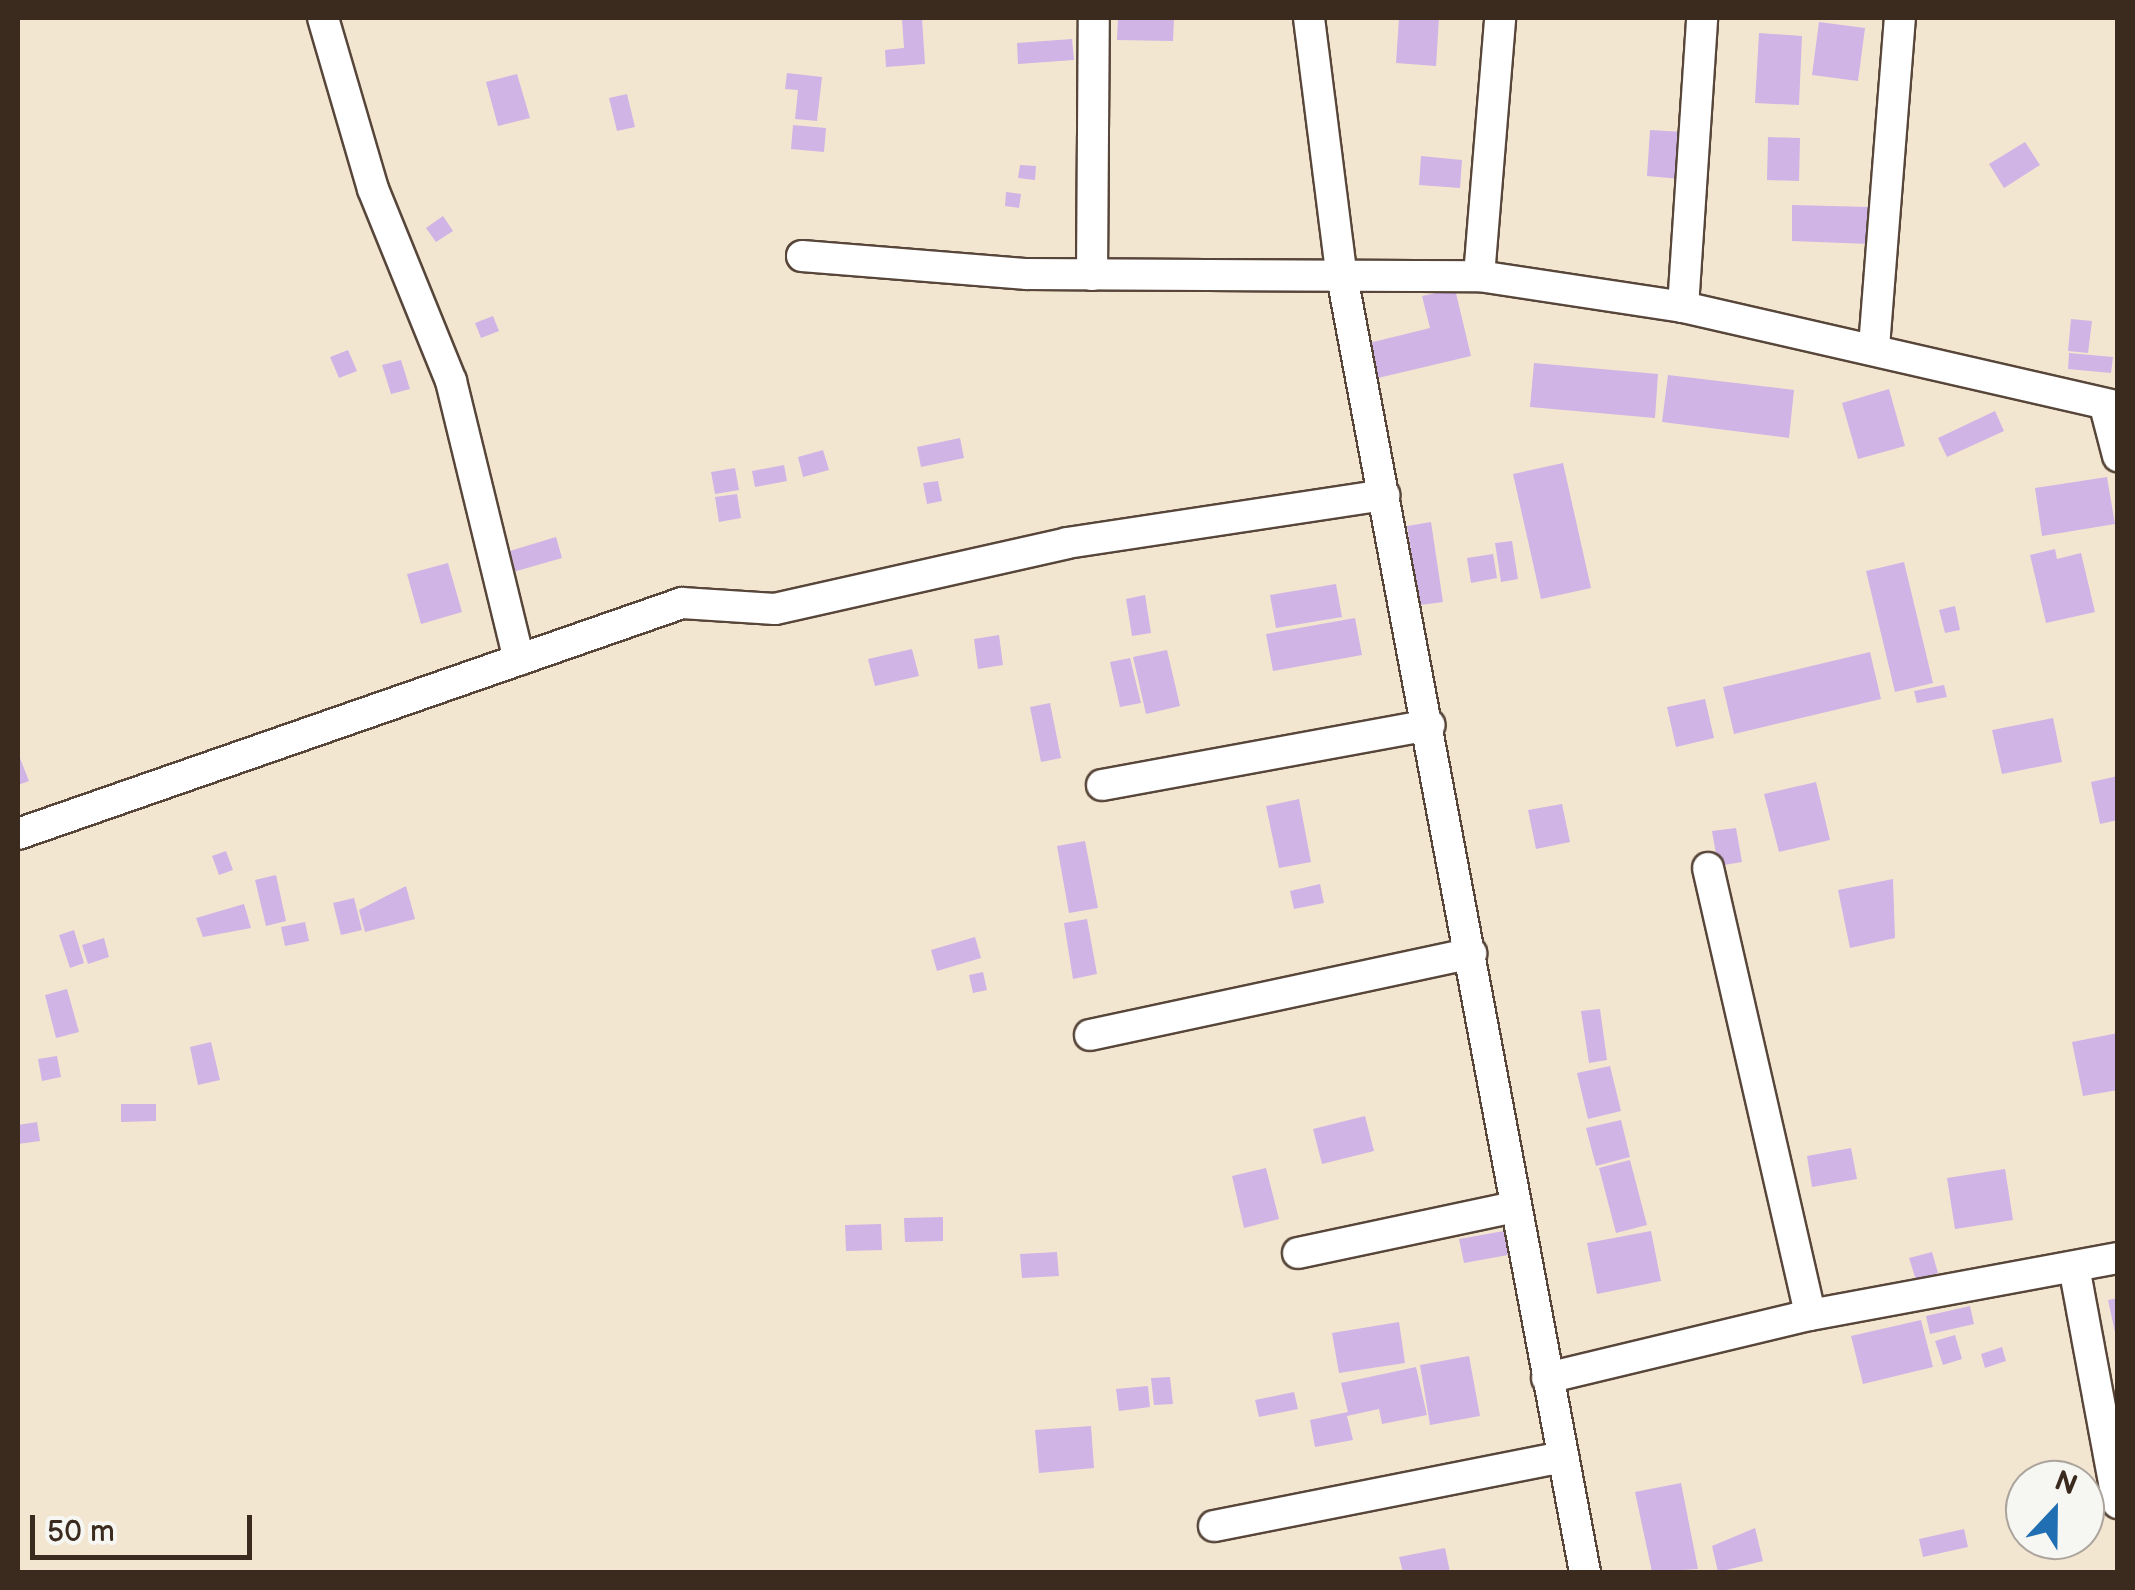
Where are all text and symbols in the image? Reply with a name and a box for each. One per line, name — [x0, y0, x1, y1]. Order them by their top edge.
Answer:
north arrow — [2005, 1460, 2105, 1560]
text: N — [2050, 1464, 2082, 1503]
scale bar — [35, 1495, 258, 1557]
text: 50 m — [47, 1514, 115, 1550]

